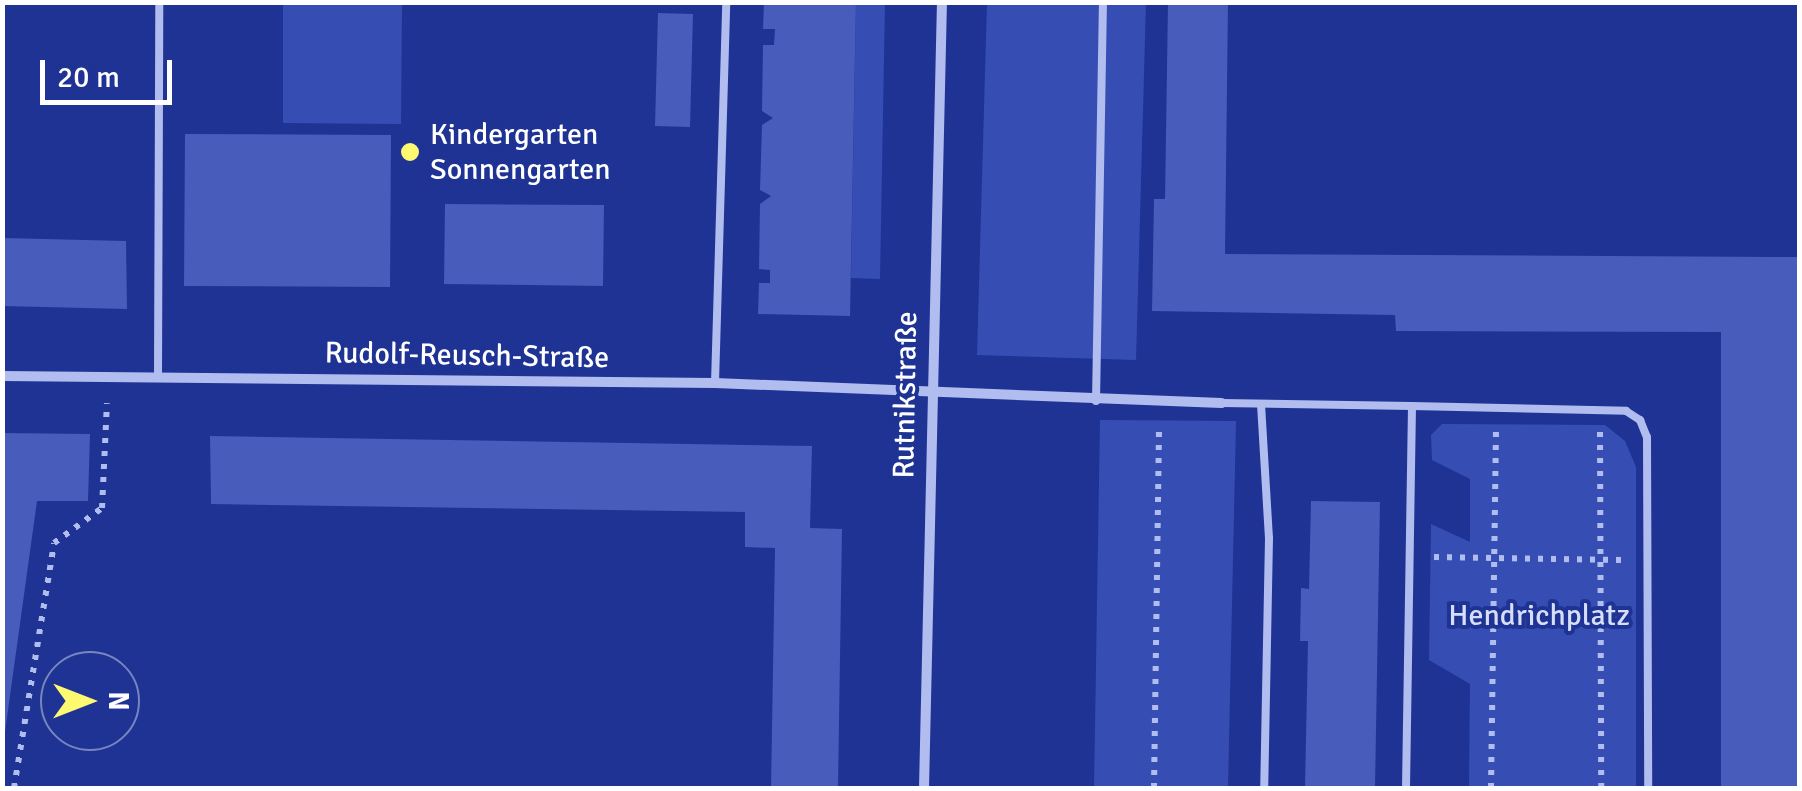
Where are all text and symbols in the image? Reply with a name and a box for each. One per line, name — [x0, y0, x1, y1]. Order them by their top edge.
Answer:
scale bar — [45, 40, 178, 102]
text: 20 m — [57, 59, 120, 96]
place label: Kindergarten Sonnengarten — [430, 117, 611, 188]
marker: Kindergarten Sonnengarten — [399, 141, 421, 163]
street label: Rutnikstraße — [887, 311, 925, 479]
street label: Rudolf-Reusch-Straße — [324, 336, 610, 376]
park label: Hendrichplatz — [1448, 598, 1630, 634]
north arrow — [40, 651, 140, 751]
text: N — [101, 691, 135, 711]

